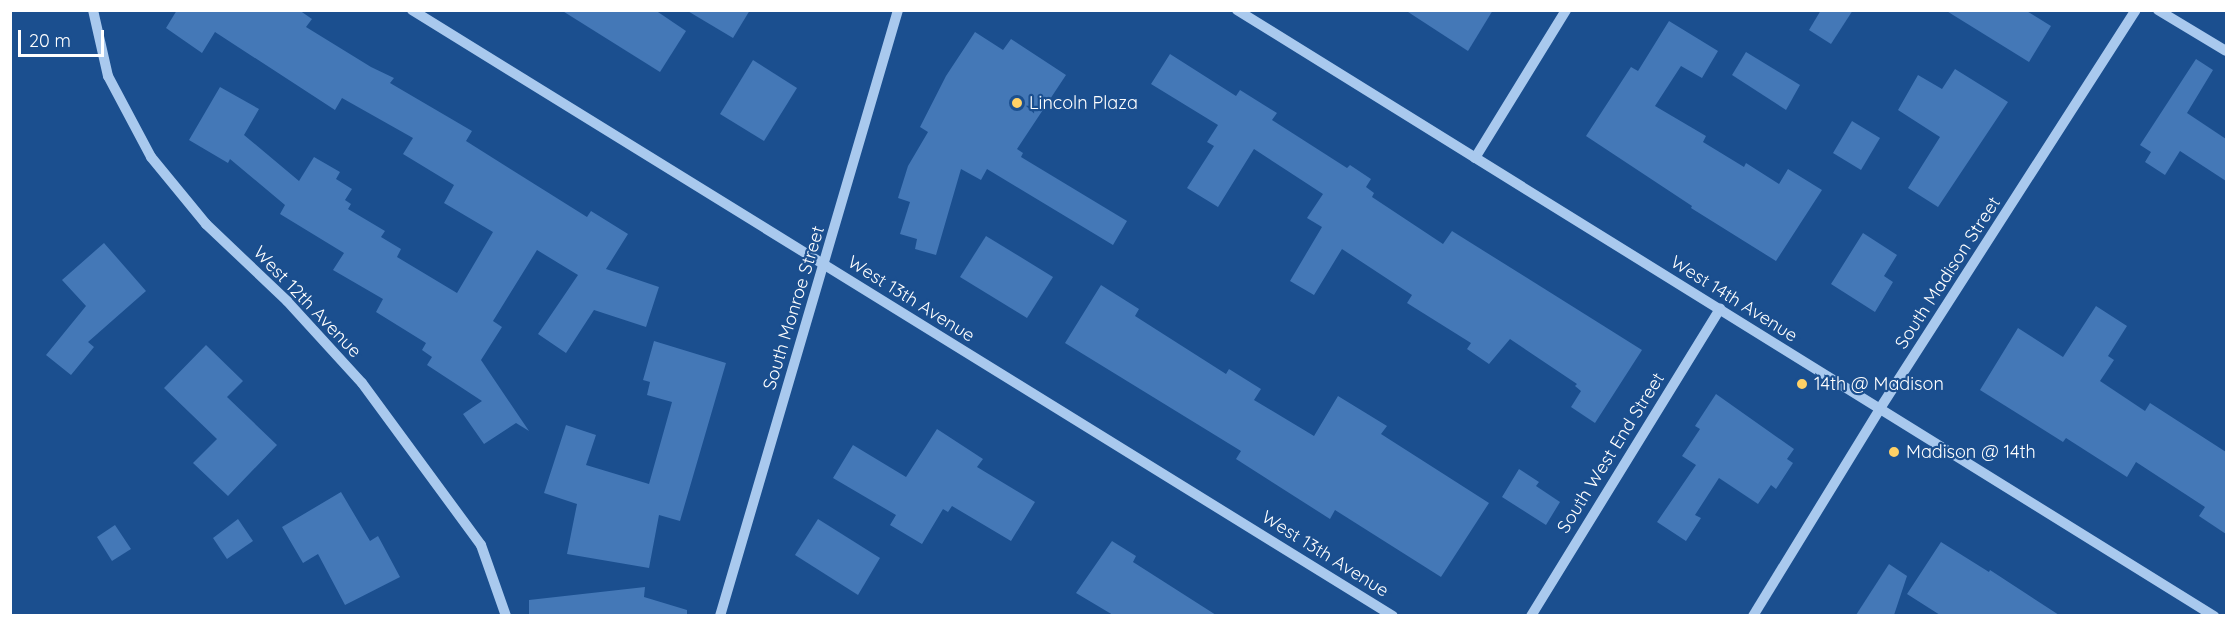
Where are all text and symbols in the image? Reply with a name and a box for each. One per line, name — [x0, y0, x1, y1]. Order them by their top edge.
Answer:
scale bar — [21, 18, 106, 56]
text: 20 m — [29, 29, 71, 52]
place label: Lincoln Plaza — [1029, 92, 1138, 114]
marker: Lincoln Plaza — [1010, 96, 1024, 110]
street label: South Madison Street — [1891, 193, 2005, 353]
street label: South Monroe Street — [759, 223, 829, 393]
street label: West 12th Avenue — [248, 242, 366, 362]
street label: West 13th Avenue — [844, 251, 978, 347]
street label: West 14th Avenue — [1667, 251, 1801, 347]
street label: South West End Street — [1553, 369, 1669, 537]
place label: 14th @ Madison — [1814, 373, 1944, 395]
marker: 14th @ Madison — [1795, 377, 1809, 391]
place label: Madison @ 14th — [1906, 441, 2036, 463]
marker: Madison @ 14th — [1887, 445, 1901, 459]
street label: West 13th Avenue — [1258, 506, 1392, 602]

